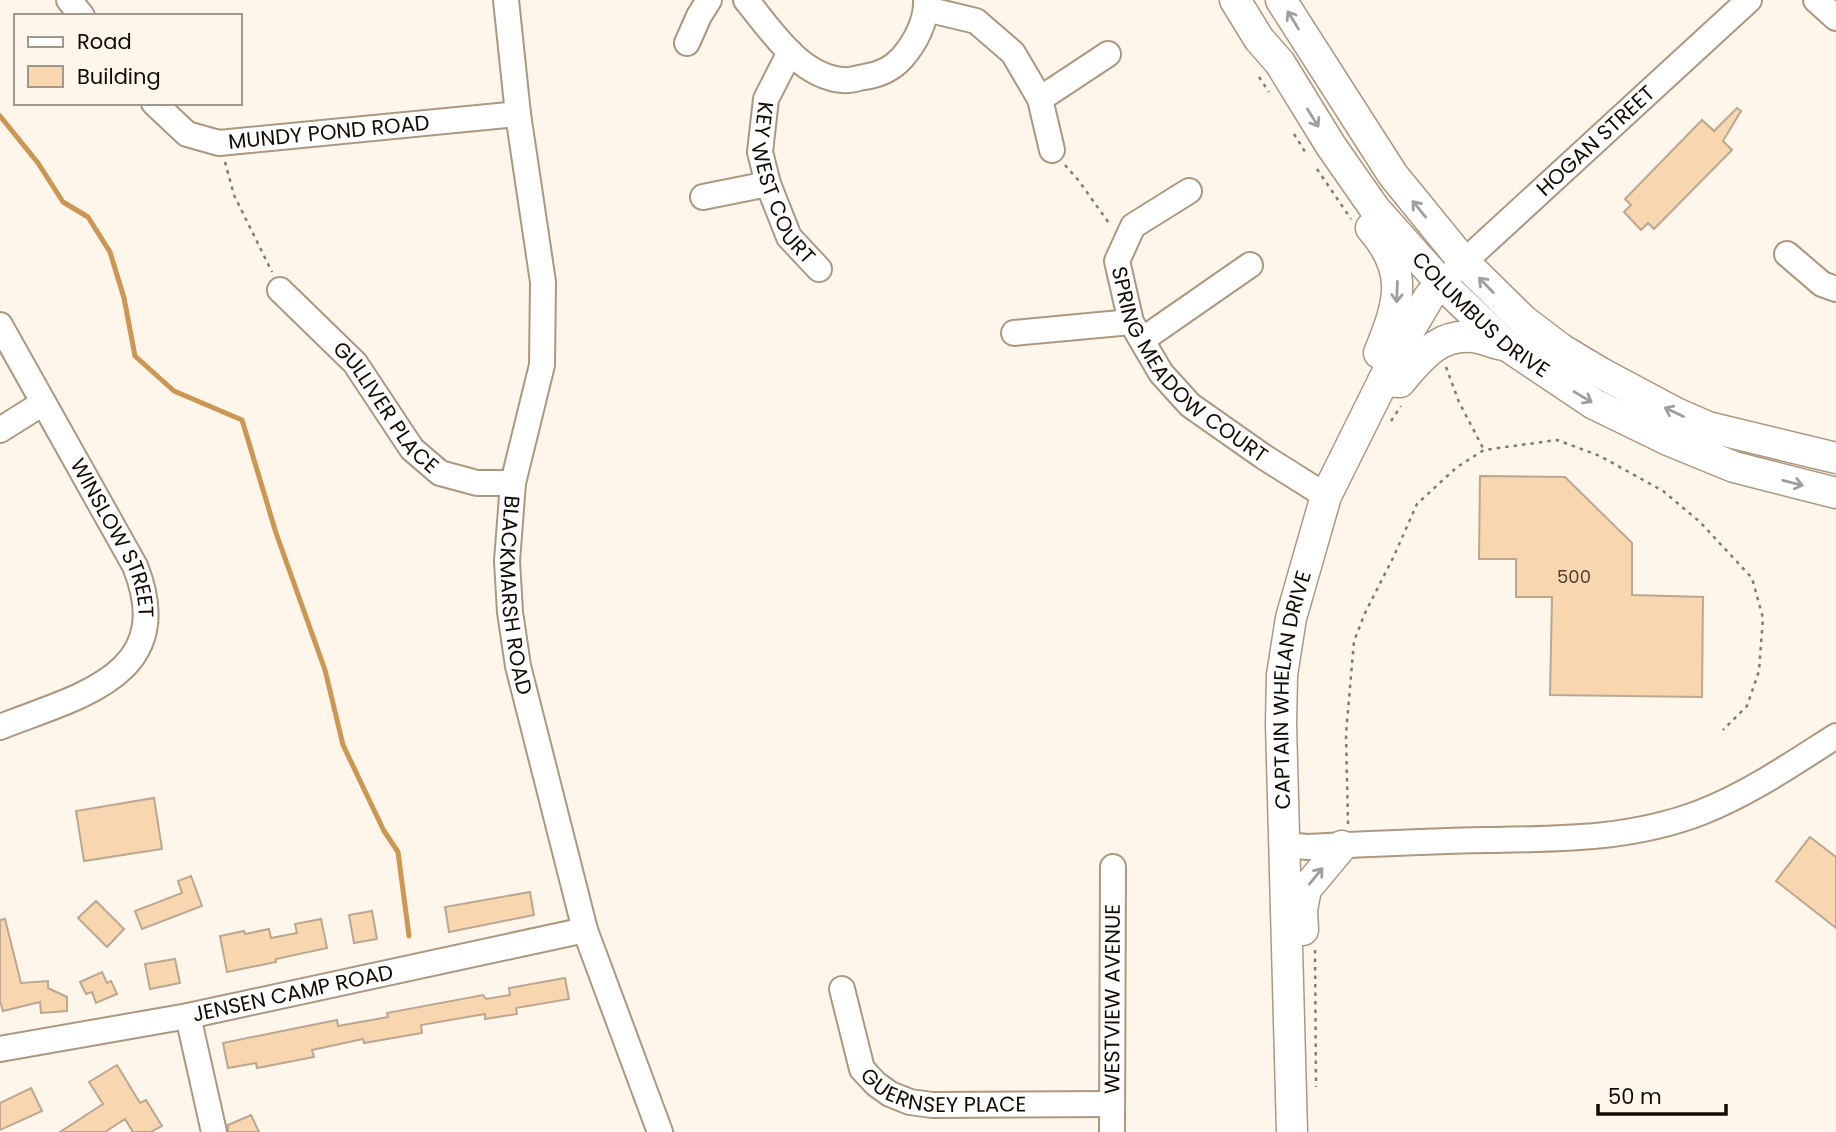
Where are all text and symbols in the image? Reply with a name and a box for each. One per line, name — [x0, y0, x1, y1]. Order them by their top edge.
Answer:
one-way arrow — [1286, 10, 1300, 30]
legend — [14, 14, 242, 105]
text: Road — [77, 27, 132, 56]
text: Building — [77, 62, 161, 91]
street label: HOGAN STREET — [1530, 79, 1661, 202]
street label: KEY WEST COURT — [744, 100, 822, 270]
street label: MUNDY POND ROAD — [227, 108, 431, 156]
one-way arrow — [1306, 108, 1321, 127]
one-way arrow — [1411, 200, 1427, 218]
street label: COLUMBUS DRIVE — [1406, 245, 1555, 384]
street label: SPRING MEADOW COURT — [1105, 264, 1274, 469]
one-way arrow — [1478, 277, 1495, 294]
one-way arrow — [1391, 280, 1404, 303]
street label: GULLIVER PLACE — [327, 334, 445, 480]
one-way arrow — [1573, 391, 1593, 405]
one-way arrow — [1664, 405, 1685, 418]
street label: WINSLOW STREET — [64, 453, 161, 618]
one-way arrow — [1781, 477, 1804, 490]
street label: BLACKMARSH ROAD — [493, 495, 540, 698]
house number: 500 — [1557, 564, 1591, 589]
street label: CAPTAIN WHELAN DRIVE — [1266, 567, 1318, 810]
one-way arrow — [1308, 868, 1323, 886]
street label: WESTVIEW AVENUE — [1097, 904, 1127, 1094]
street label: JENSEN CAMP ROAD — [189, 957, 396, 1029]
street label: GUERNSEY PLACE — [854, 1061, 1026, 1119]
scale bar — [1598, 1072, 1726, 1116]
text: 50 m — [1608, 1082, 1662, 1111]

